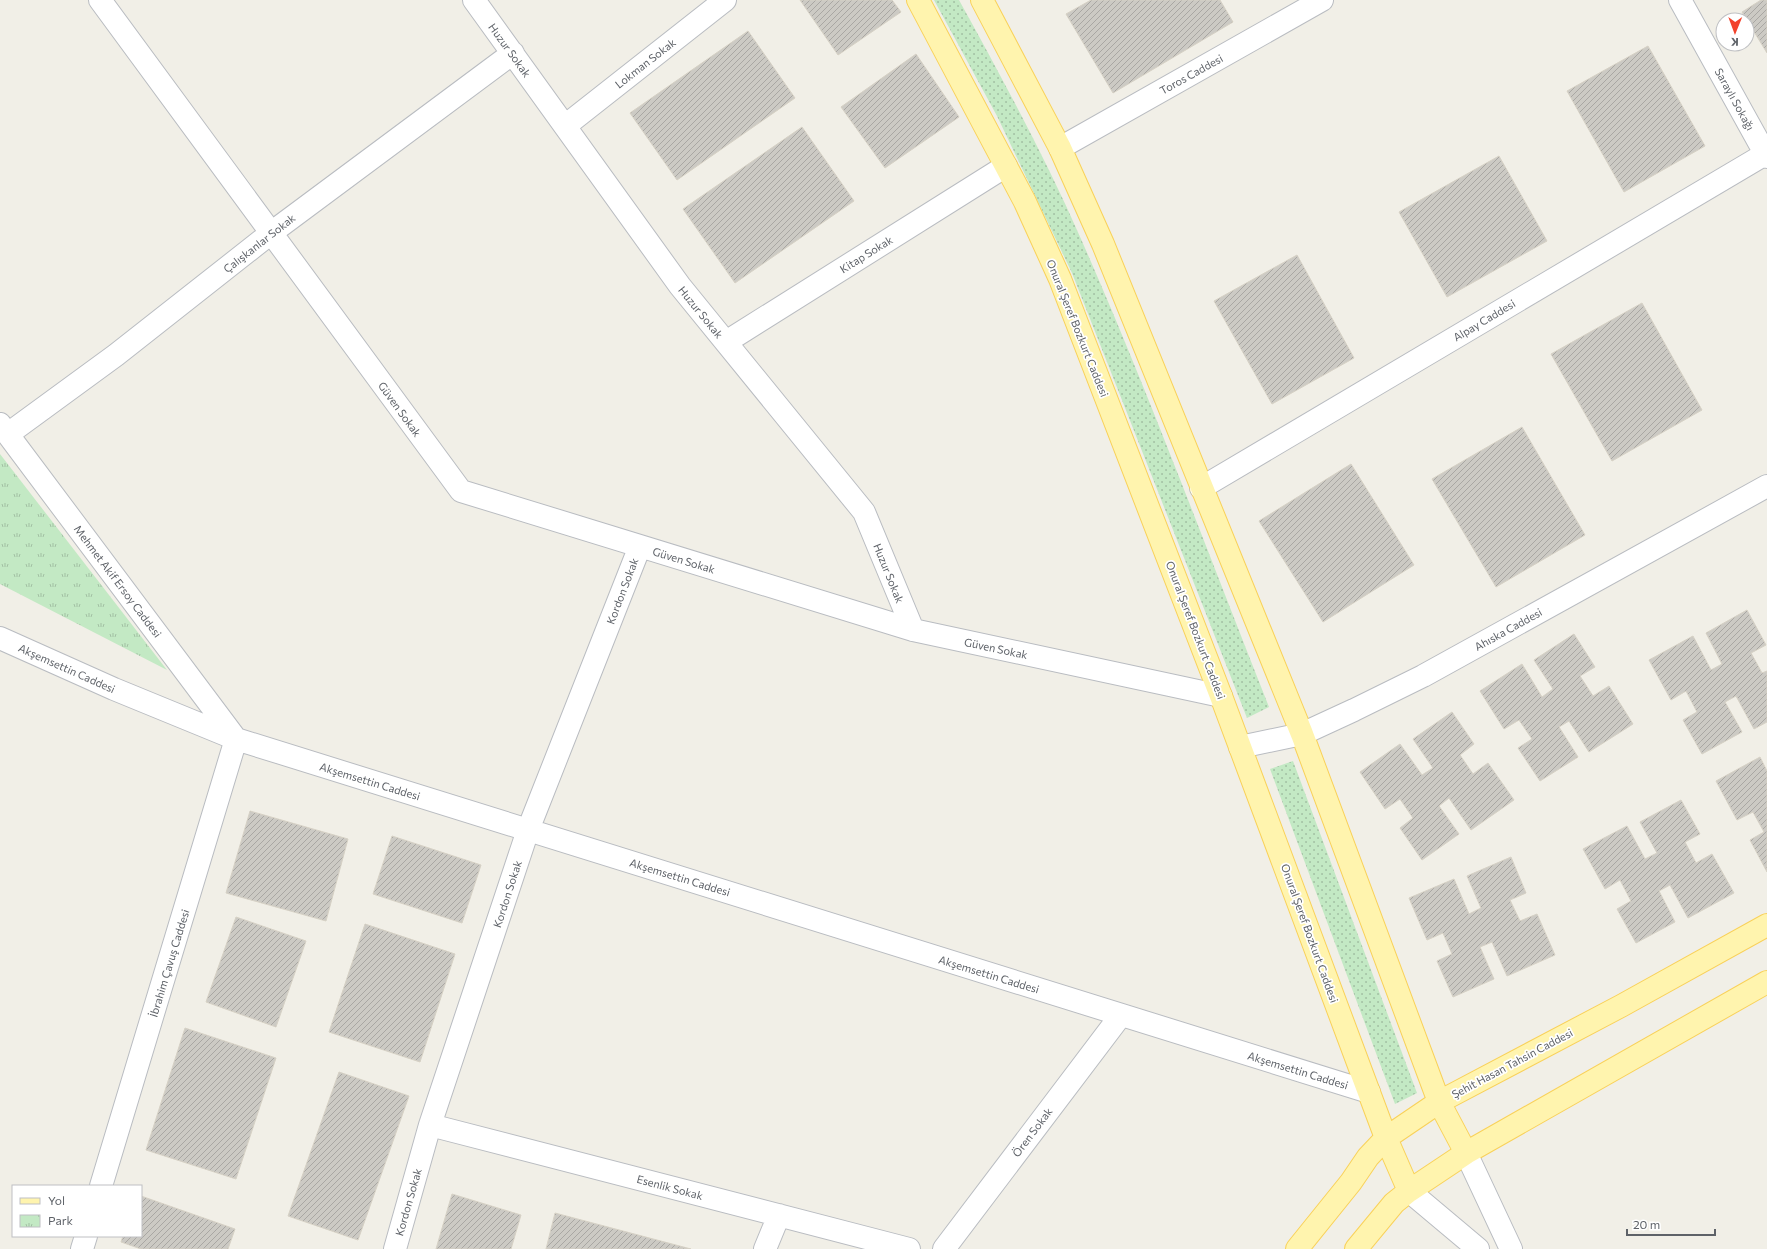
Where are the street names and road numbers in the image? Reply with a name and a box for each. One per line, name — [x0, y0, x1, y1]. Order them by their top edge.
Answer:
street label: Huzur Sokak — [486, 21, 534, 79]
street label: Lokman Sokak — [612, 35, 678, 91]
street label: Toros Caddesi — [1157, 51, 1225, 97]
street label: Saraylı Sokağı — [1713, 66, 1757, 132]
street label: Çalışkanlar Sokak — [220, 211, 298, 275]
street label: Kitap Sokak — [837, 233, 895, 275]
street label: Onural Şeref Bozkurt Caddesi — [1044, 257, 1112, 399]
street label: Huzur Sokak — [676, 283, 726, 341]
street label: Alpay Caddesi — [1451, 296, 1517, 344]
street label: Güven Sokak — [376, 379, 424, 439]
street label: Mehmet Akif Ersoy Caddesi — [72, 522, 164, 640]
street label: Huzur Sokak — [871, 541, 907, 605]
street label: Güven Sokak — [651, 544, 717, 576]
street label: Kordon Sokak — [603, 556, 641, 626]
street label: Onural Şeref Bozkurt Caddesi — [1164, 559, 1228, 701]
street label: Ahıska Caddesi — [1472, 605, 1544, 653]
street label: Güven Sokak — [963, 635, 1029, 661]
street label: Akşemsettin Caddesi — [17, 641, 118, 695]
street label: Akşemsettin Caddesi — [318, 759, 422, 803]
street label: Akşemsettin Caddesi — [628, 855, 732, 899]
street label: Kordon Sokak — [490, 859, 524, 929]
street label: Onural Şeref Bozkurt Caddesi — [1279, 862, 1341, 1004]
street label: İbrahim Çavuş Caddesi — [145, 907, 192, 1019]
street label: Akşemsettin Caddesi — [937, 952, 1041, 996]
street label: Şehit Hasan Tahsin Caddesi — [1449, 1025, 1575, 1100]
street label: Akşemsettin Caddesi — [1246, 1048, 1350, 1092]
street label: Ören Sokak — [1009, 1104, 1055, 1159]
street label: Kordon Sokak — [392, 1167, 424, 1237]
street label: Esenlik Sokak — [635, 1172, 705, 1202]

